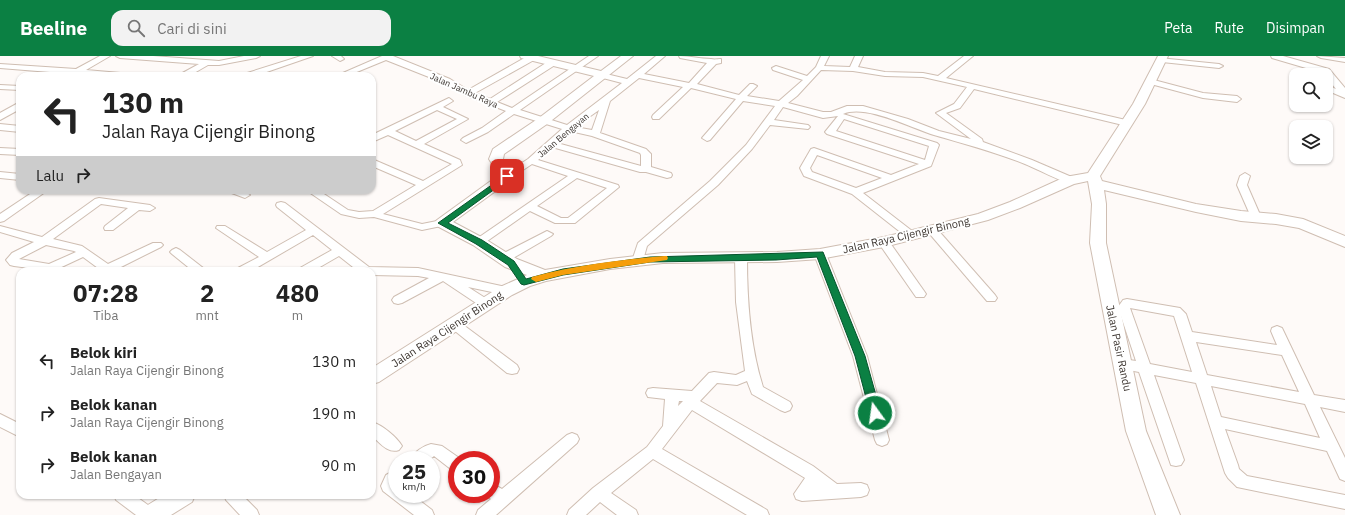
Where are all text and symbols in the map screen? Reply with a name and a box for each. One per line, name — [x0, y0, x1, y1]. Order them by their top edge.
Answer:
search box — [111, 10, 391, 46]
text: Beeline — [20, 16, 87, 40]
icon: search — [125, 17, 147, 39]
text: Cari di sini — [157, 19, 227, 38]
text: Peta — [1164, 19, 1193, 37]
text: Rute — [1215, 19, 1244, 37]
text: Disimpan — [1266, 19, 1325, 37]
map controls — [1289, 68, 1333, 164]
button: search — [1289, 68, 1333, 112]
street label: Jalan Jambu Raya — [428, 70, 500, 110]
text: 130 m — [102, 84, 184, 121]
icon: left — [36, 88, 88, 140]
street label: Jalan Bengayan — [535, 110, 591, 160]
text: Jalan Raya Cijengir Binong — [102, 120, 315, 143]
button: layers — [1289, 120, 1333, 164]
pin — [490, 159, 524, 193]
icon: right — [72, 164, 94, 186]
icon: arrive — [496, 165, 518, 187]
text: Lalu — [36, 166, 64, 185]
street label: Jalan Raya Cijengir Binong — [841, 214, 971, 256]
text: 07:28 — [73, 277, 139, 309]
text: 2 — [200, 277, 214, 309]
text: 480 — [276, 277, 319, 309]
street label: Jalan Raya Cijengir Binong — [389, 288, 505, 370]
street label: Jalan Pasir Randu — [1103, 303, 1135, 393]
text: Tiba — [93, 307, 118, 324]
text: mnt — [196, 307, 219, 324]
text: m — [292, 307, 303, 324]
text: Belok kiri — [70, 343, 137, 362]
icon: left — [36, 350, 58, 372]
text: 130 m — [312, 352, 356, 371]
text: Jalan Raya Cijengir Binong — [70, 362, 224, 379]
position arrow — [854, 392, 896, 434]
text: Belok kanan — [70, 395, 157, 414]
icon: right — [36, 402, 58, 424]
text: 190 m — [312, 404, 356, 423]
text: Jalan Raya Cijengir Binong — [70, 414, 224, 431]
text: Belok kanan — [70, 447, 157, 466]
speed limit sign: 30 — [448, 451, 500, 503]
icon: right — [36, 454, 58, 476]
text: 90 m — [321, 456, 356, 475]
text: 25 — [402, 458, 426, 485]
text: Jalan Bengayan — [70, 466, 162, 483]
text: km/h — [402, 480, 426, 493]

